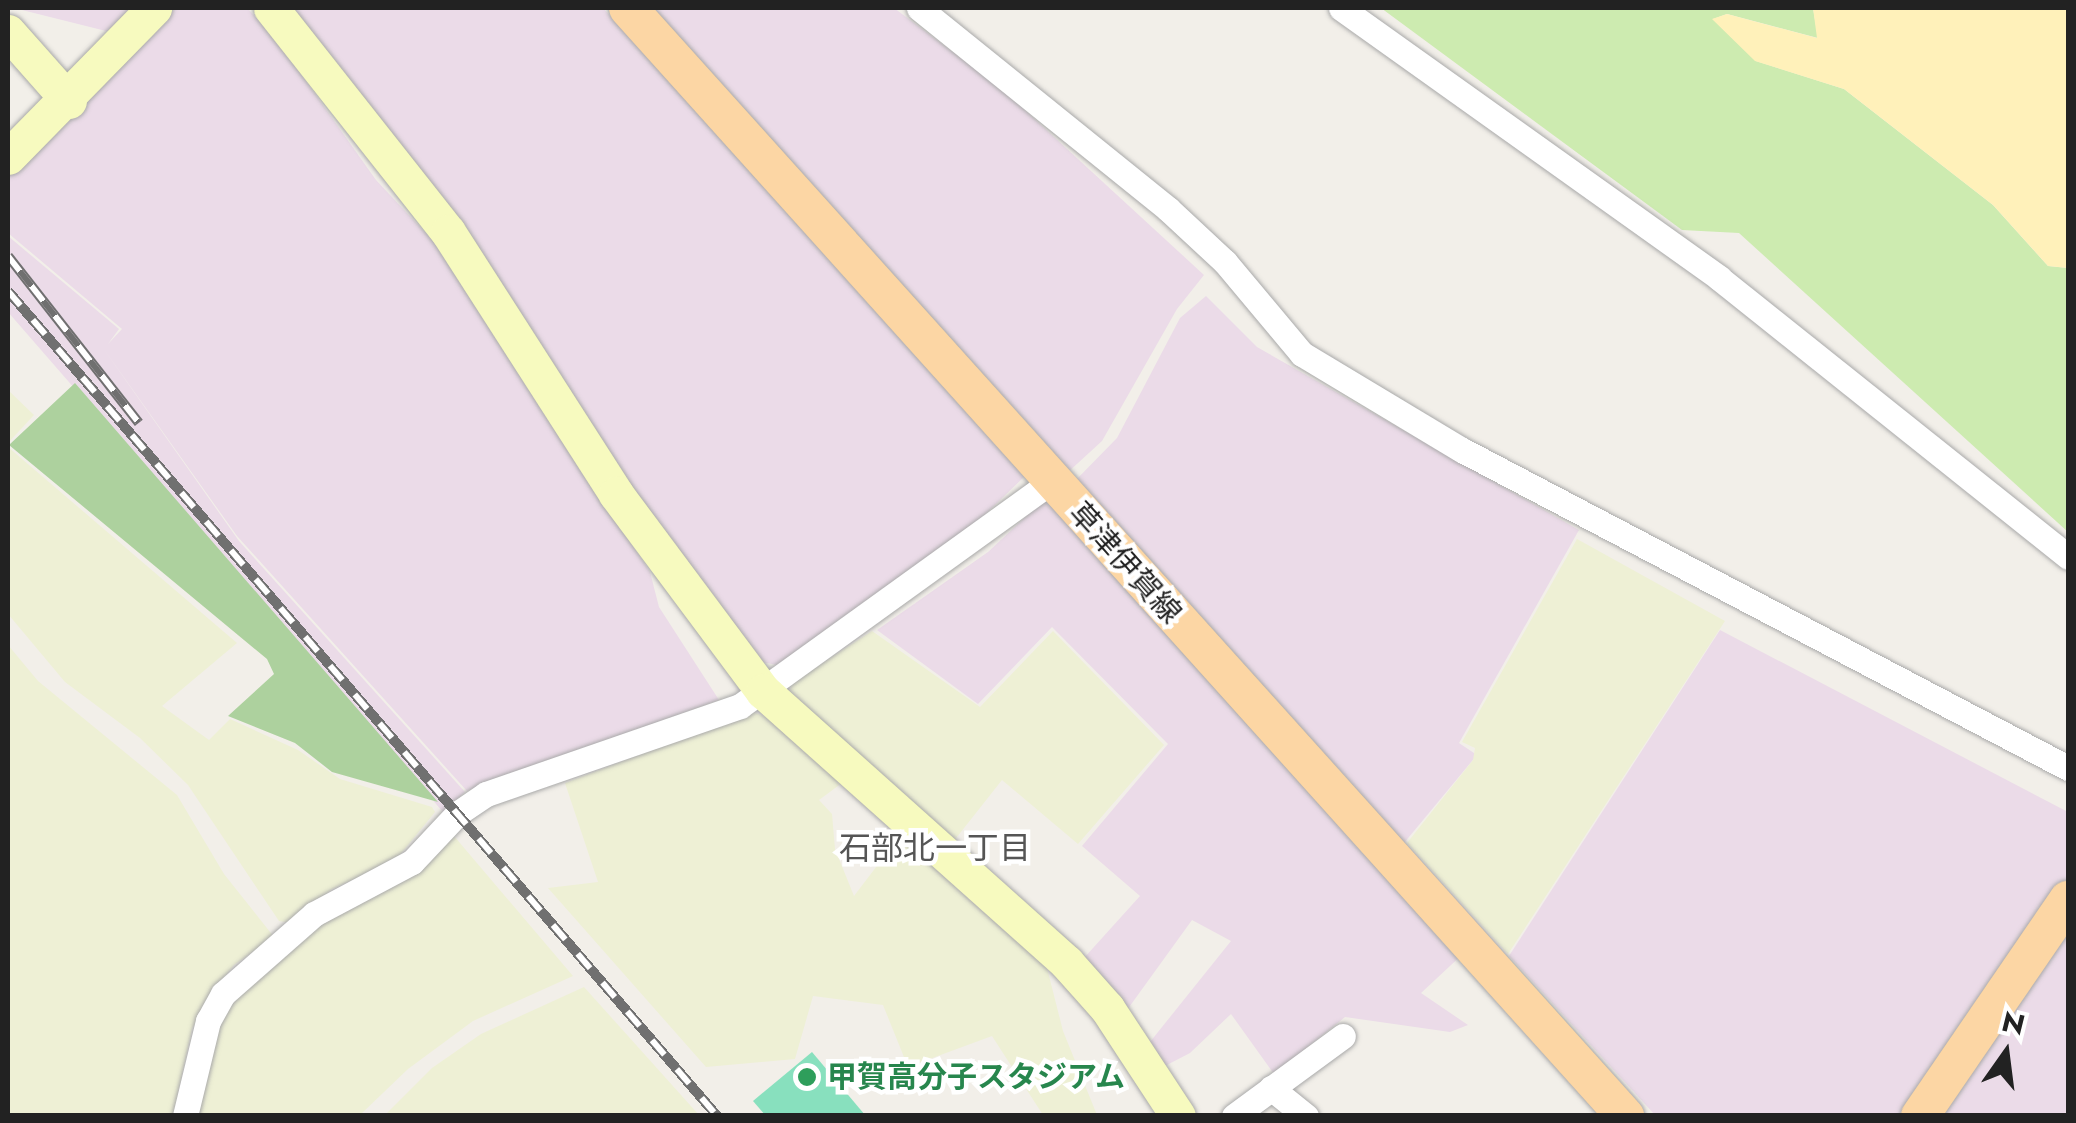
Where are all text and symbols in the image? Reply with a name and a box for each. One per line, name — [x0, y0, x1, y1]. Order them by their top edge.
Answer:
street label: 草津伊賀線 — [1061, 495, 1189, 631]
district label: 石部北一丁目 — [839, 829, 1031, 867]
text: N — [1998, 1001, 2029, 1046]
north arrow — [1956, 1003, 2056, 1103]
place label: 甲賀高分子スタジアム — [827, 1059, 1127, 1095]
marker: 甲賀高分子スタジアム — [796, 1066, 818, 1088]

